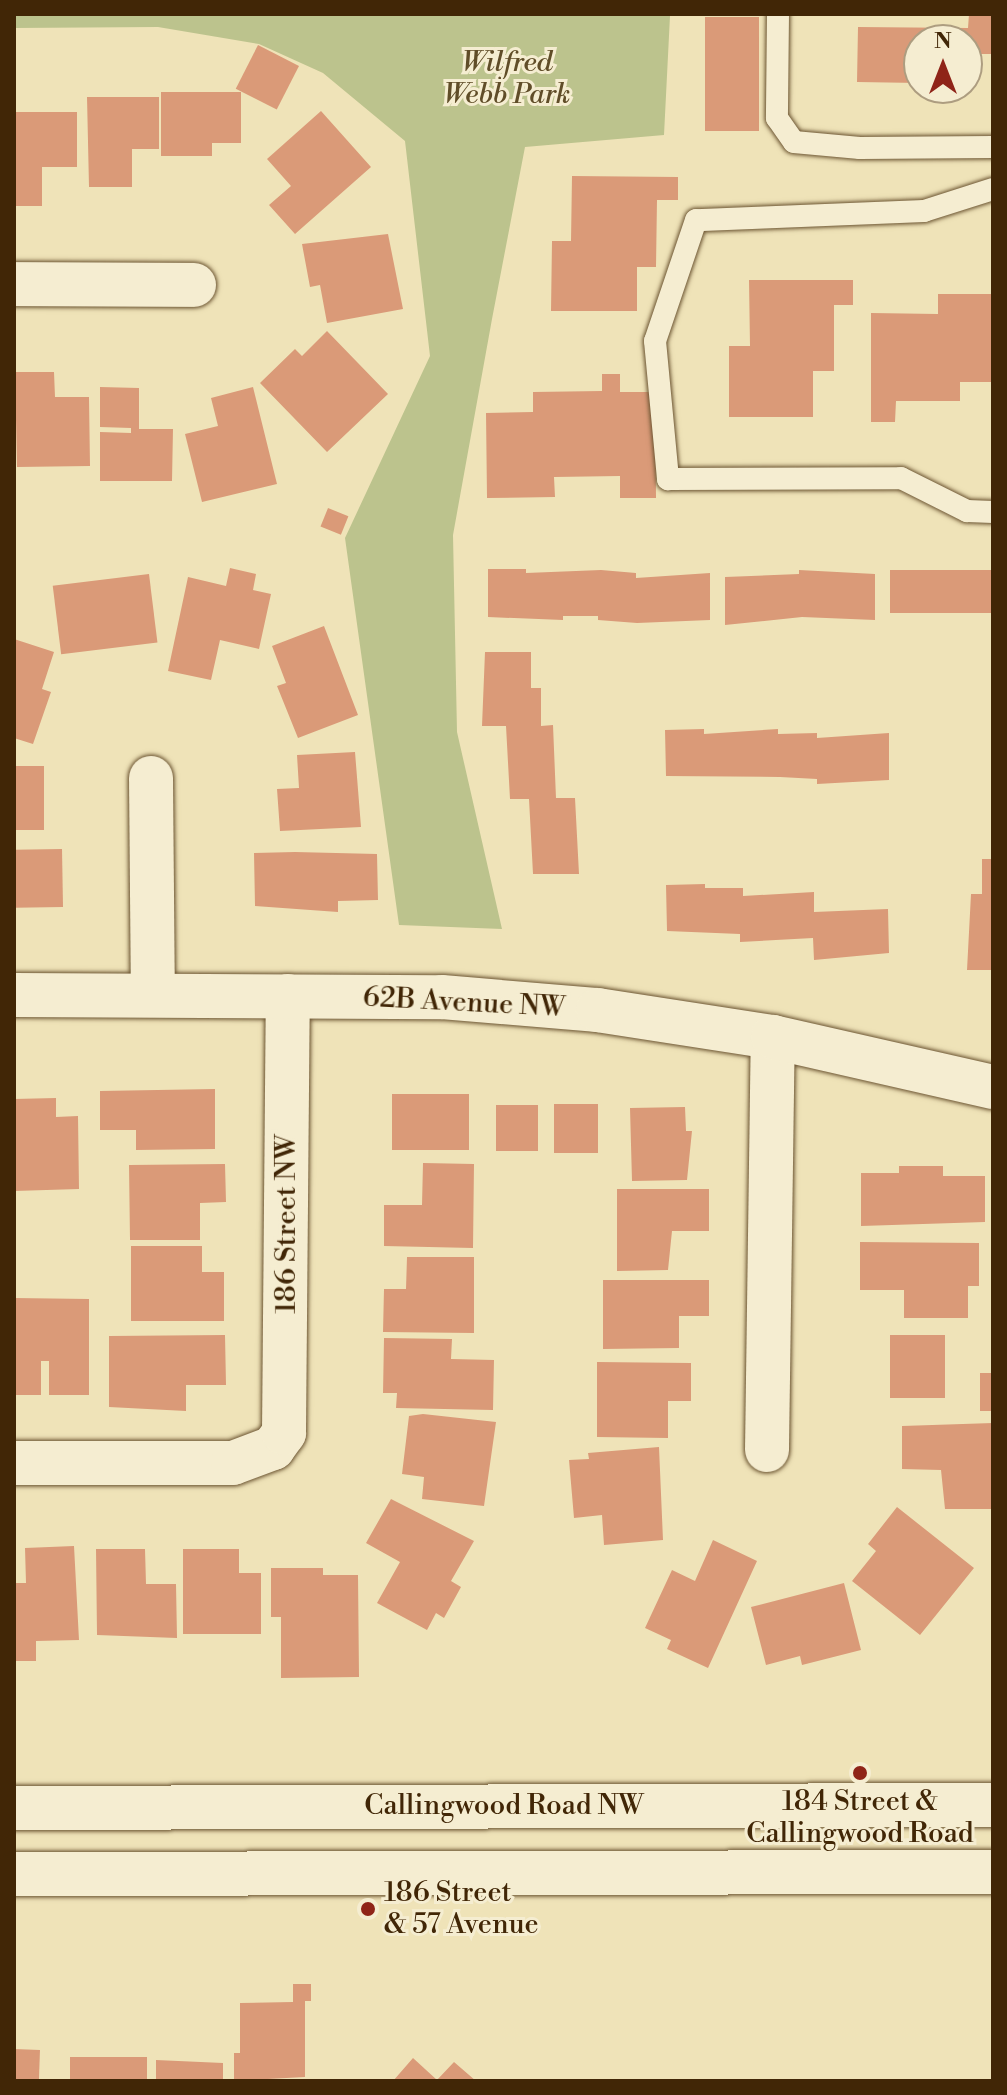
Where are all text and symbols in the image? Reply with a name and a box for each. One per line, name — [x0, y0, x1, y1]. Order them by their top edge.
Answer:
north arrow — [903, 24, 983, 104]
text: N — [934, 28, 952, 55]
park label: Wilfred Webb Park — [444, 46, 570, 112]
street label: 62B Avenue NW — [362, 981, 566, 1025]
street label: 186 Street NW — [270, 1134, 304, 1314]
marker: 184 Street & Callingwood Road — [851, 1764, 869, 1782]
place label: 184 Street & Callingwood Road — [746, 1785, 974, 1851]
street label: Callingwood Road NW — [364, 1789, 644, 1823]
place label: 186 Street & 57 Avenue — [384, 1876, 539, 1942]
marker: 186 Street & 57 Avenue — [359, 1900, 377, 1918]

